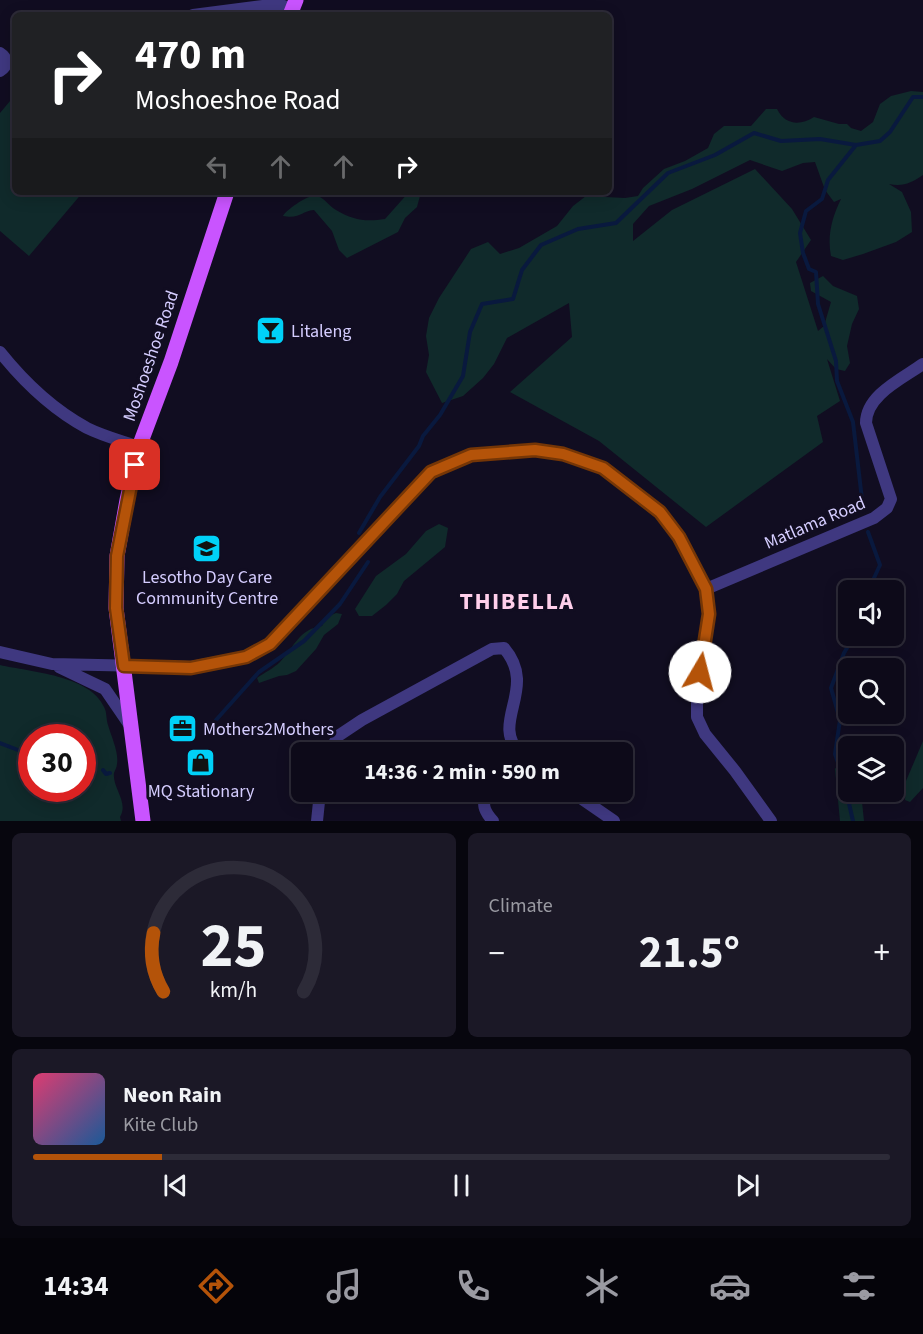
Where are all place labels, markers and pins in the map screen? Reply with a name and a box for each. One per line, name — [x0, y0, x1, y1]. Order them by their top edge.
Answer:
bar icon: Litaleng — [254, 315, 286, 347]
place label: Litaleng — [291, 319, 351, 344]
pin — [109, 439, 160, 490]
school or university icon: Lesotho Day Care Community Centre — [191, 532, 223, 564]
place label: Lesotho Day Care Community Centre — [136, 565, 278, 611]
office icon: Mothers2Mothers — [166, 713, 198, 745]
place label: Mothers2Mothers — [203, 717, 334, 742]
shop icon: MQ Stationary — [185, 746, 217, 778]
place label: MQ Stationary — [148, 779, 255, 804]

